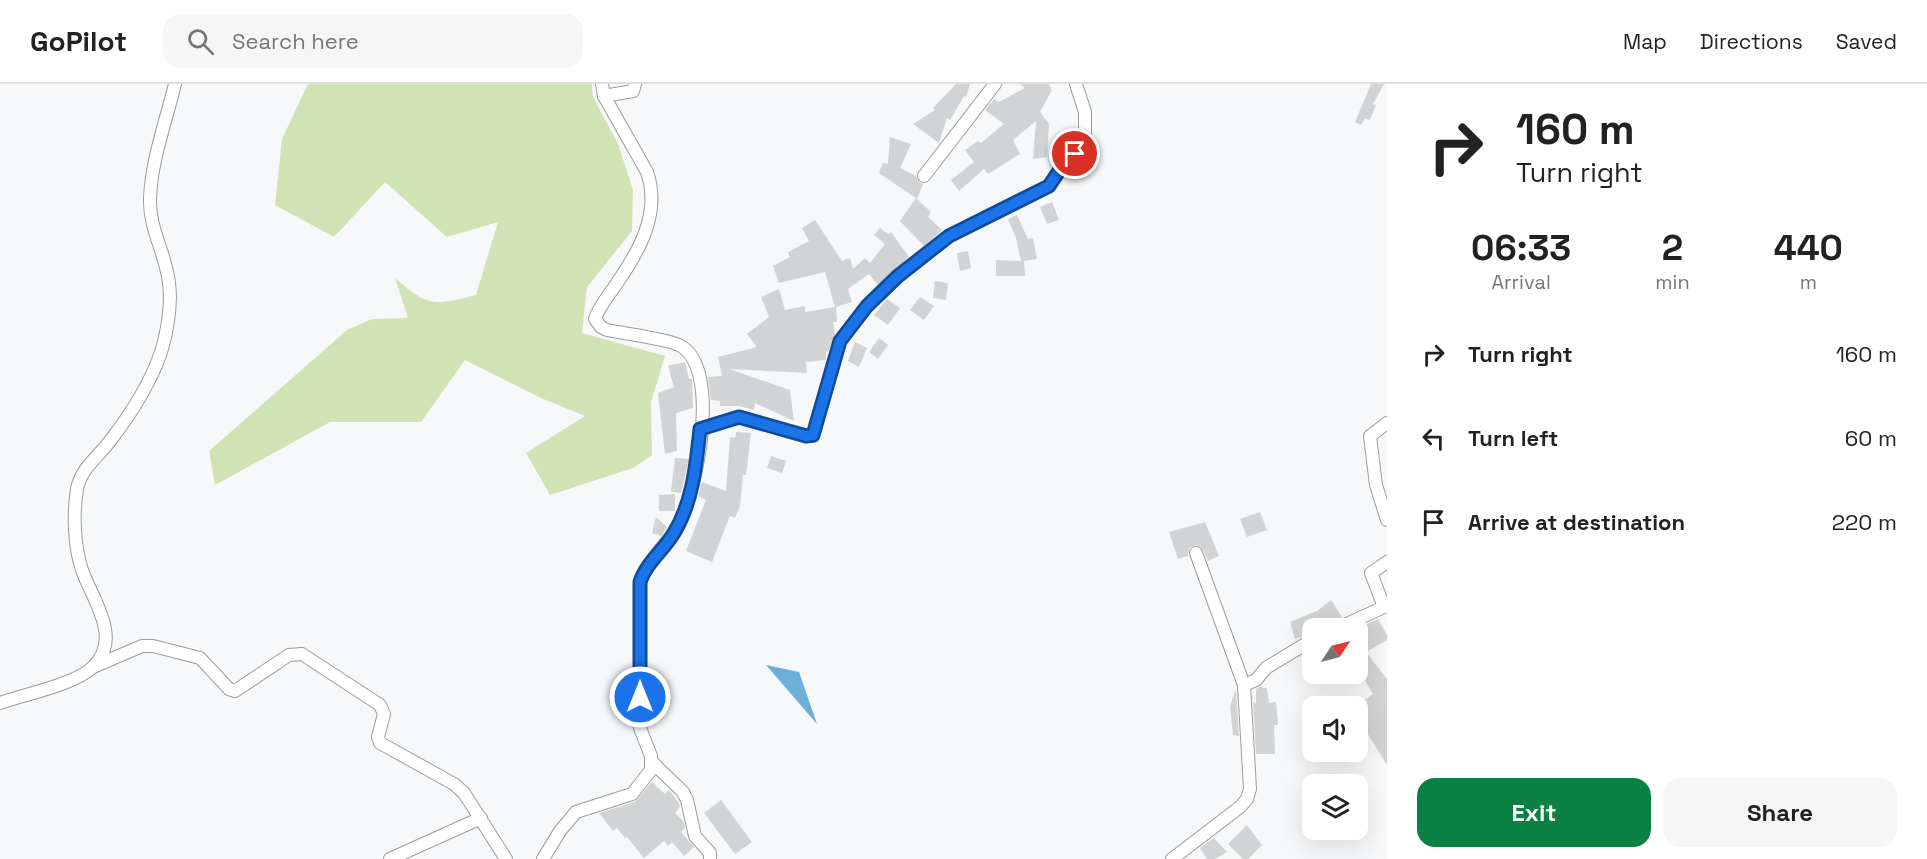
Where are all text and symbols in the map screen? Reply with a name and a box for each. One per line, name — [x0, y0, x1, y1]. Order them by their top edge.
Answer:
search box — [163, 14, 583, 68]
text: GoPilot — [30, 23, 127, 59]
icon: search — [184, 25, 217, 58]
text: Search here — [232, 27, 359, 55]
text: Map — [1623, 28, 1667, 55]
text: Directions — [1700, 28, 1803, 55]
text: Saved — [1836, 28, 1897, 55]
text: 160 m — [1516, 103, 1635, 156]
icon: right — [1417, 108, 1495, 186]
pin — [1049, 128, 1100, 179]
icon: arrive — [1058, 137, 1091, 170]
text: Turn right — [1516, 155, 1643, 190]
text: 06:33 — [1471, 225, 1571, 271]
text: 2 — [1662, 225, 1683, 271]
text: 440 — [1774, 225, 1843, 271]
text: Arrival — [1491, 269, 1551, 295]
text: min — [1655, 269, 1690, 295]
text: m — [1800, 269, 1817, 295]
icon: right — [1417, 338, 1450, 371]
text: Turn right — [1468, 340, 1573, 368]
text: 160 m — [1836, 340, 1897, 368]
icon: left — [1417, 422, 1450, 455]
text: Turn left — [1468, 424, 1558, 452]
text: 60 m — [1845, 424, 1897, 452]
icon: arrive — [1417, 506, 1450, 539]
text: Arrive at destination — [1468, 508, 1685, 536]
text: 220 m — [1832, 508, 1897, 536]
north arrow — [1302, 618, 1368, 684]
map controls — [1302, 618, 1368, 840]
position arrow — [608, 665, 672, 729]
button: sound — [1302, 696, 1368, 762]
button: layers — [1302, 774, 1368, 840]
button: Exit — [1417, 778, 1651, 847]
button: Share — [1663, 778, 1897, 847]

